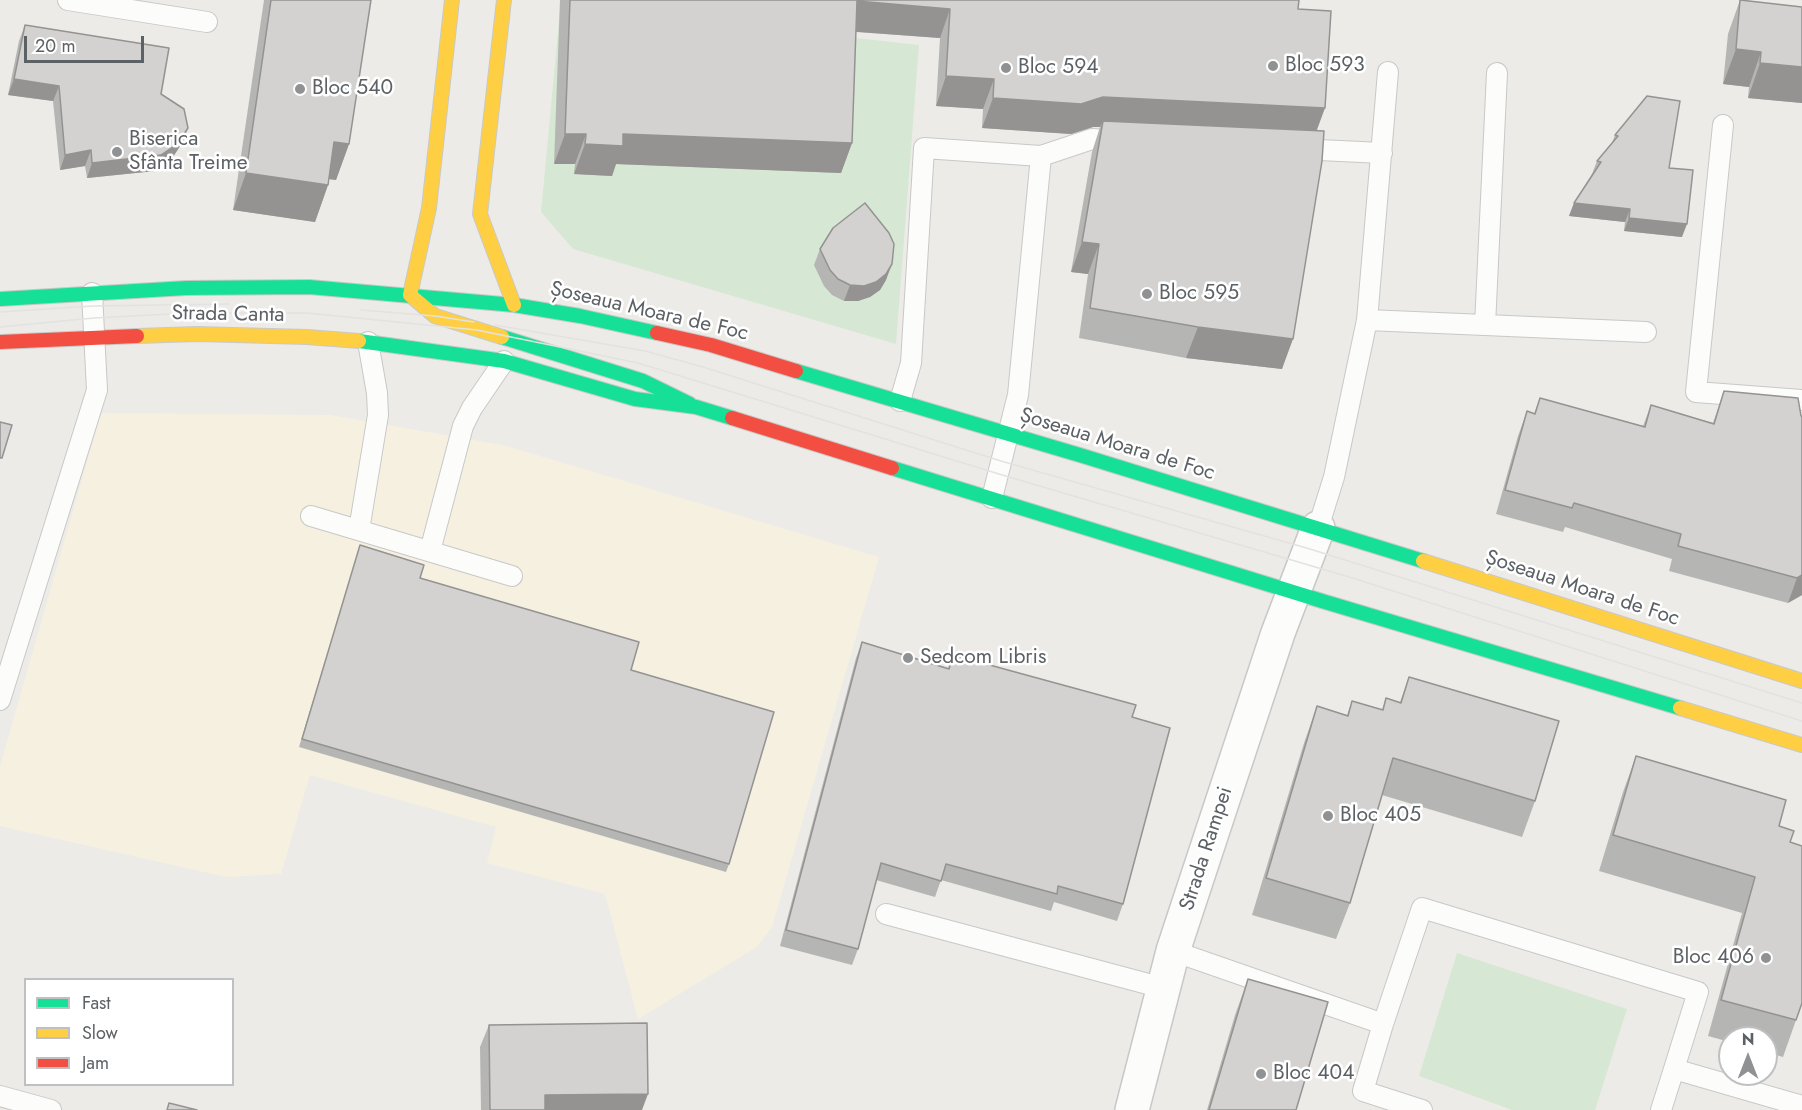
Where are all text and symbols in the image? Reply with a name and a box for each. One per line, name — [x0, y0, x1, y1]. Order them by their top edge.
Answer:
scale bar — [27, 24, 147, 62]
text: 20 m — [35, 33, 75, 59]
place label: Bloc 593 — [1285, 53, 1365, 79]
place label: Bloc 594 — [1018, 55, 1099, 81]
marker: Bloc 593 — [1266, 59, 1280, 73]
marker: Bloc 594 — [999, 61, 1013, 75]
place label: Bloc 540 — [312, 76, 393, 102]
marker: Bloc 540 — [293, 82, 307, 96]
place label: Biserica Sfânta Treime — [129, 127, 248, 177]
marker: Biserica Sfânta Treime — [110, 145, 124, 159]
street label: Șoseaua Moara de Foc — [548, 277, 750, 347]
place label: Bloc 595 — [1159, 281, 1239, 307]
marker: Bloc 595 — [1140, 287, 1154, 301]
street label: Strada Canta — [171, 301, 285, 329]
street label: Șoseaua Moara de Foc — [1017, 403, 1217, 487]
street label: Șoseaua Moara de Foc — [1482, 546, 1682, 632]
place label: Sedcom Libris — [920, 645, 1046, 671]
marker: Sedcom Libris — [901, 651, 915, 665]
street label: Strada Rampei — [1175, 784, 1239, 914]
place label: Bloc 405 — [1340, 803, 1421, 829]
marker: Bloc 405 — [1321, 809, 1335, 823]
place label: Bloc 406 — [1673, 945, 1754, 971]
marker: Bloc 406 — [1759, 951, 1773, 965]
legend — [24, 978, 234, 1086]
text: Fast — [82, 990, 111, 1016]
text: Slow — [82, 1020, 118, 1046]
north arrow — [1718, 1026, 1778, 1086]
text: N — [1742, 1028, 1754, 1051]
text: Jam — [82, 1050, 109, 1076]
place label: Bloc 404 — [1273, 1061, 1354, 1087]
marker: Bloc 404 — [1254, 1067, 1268, 1081]

